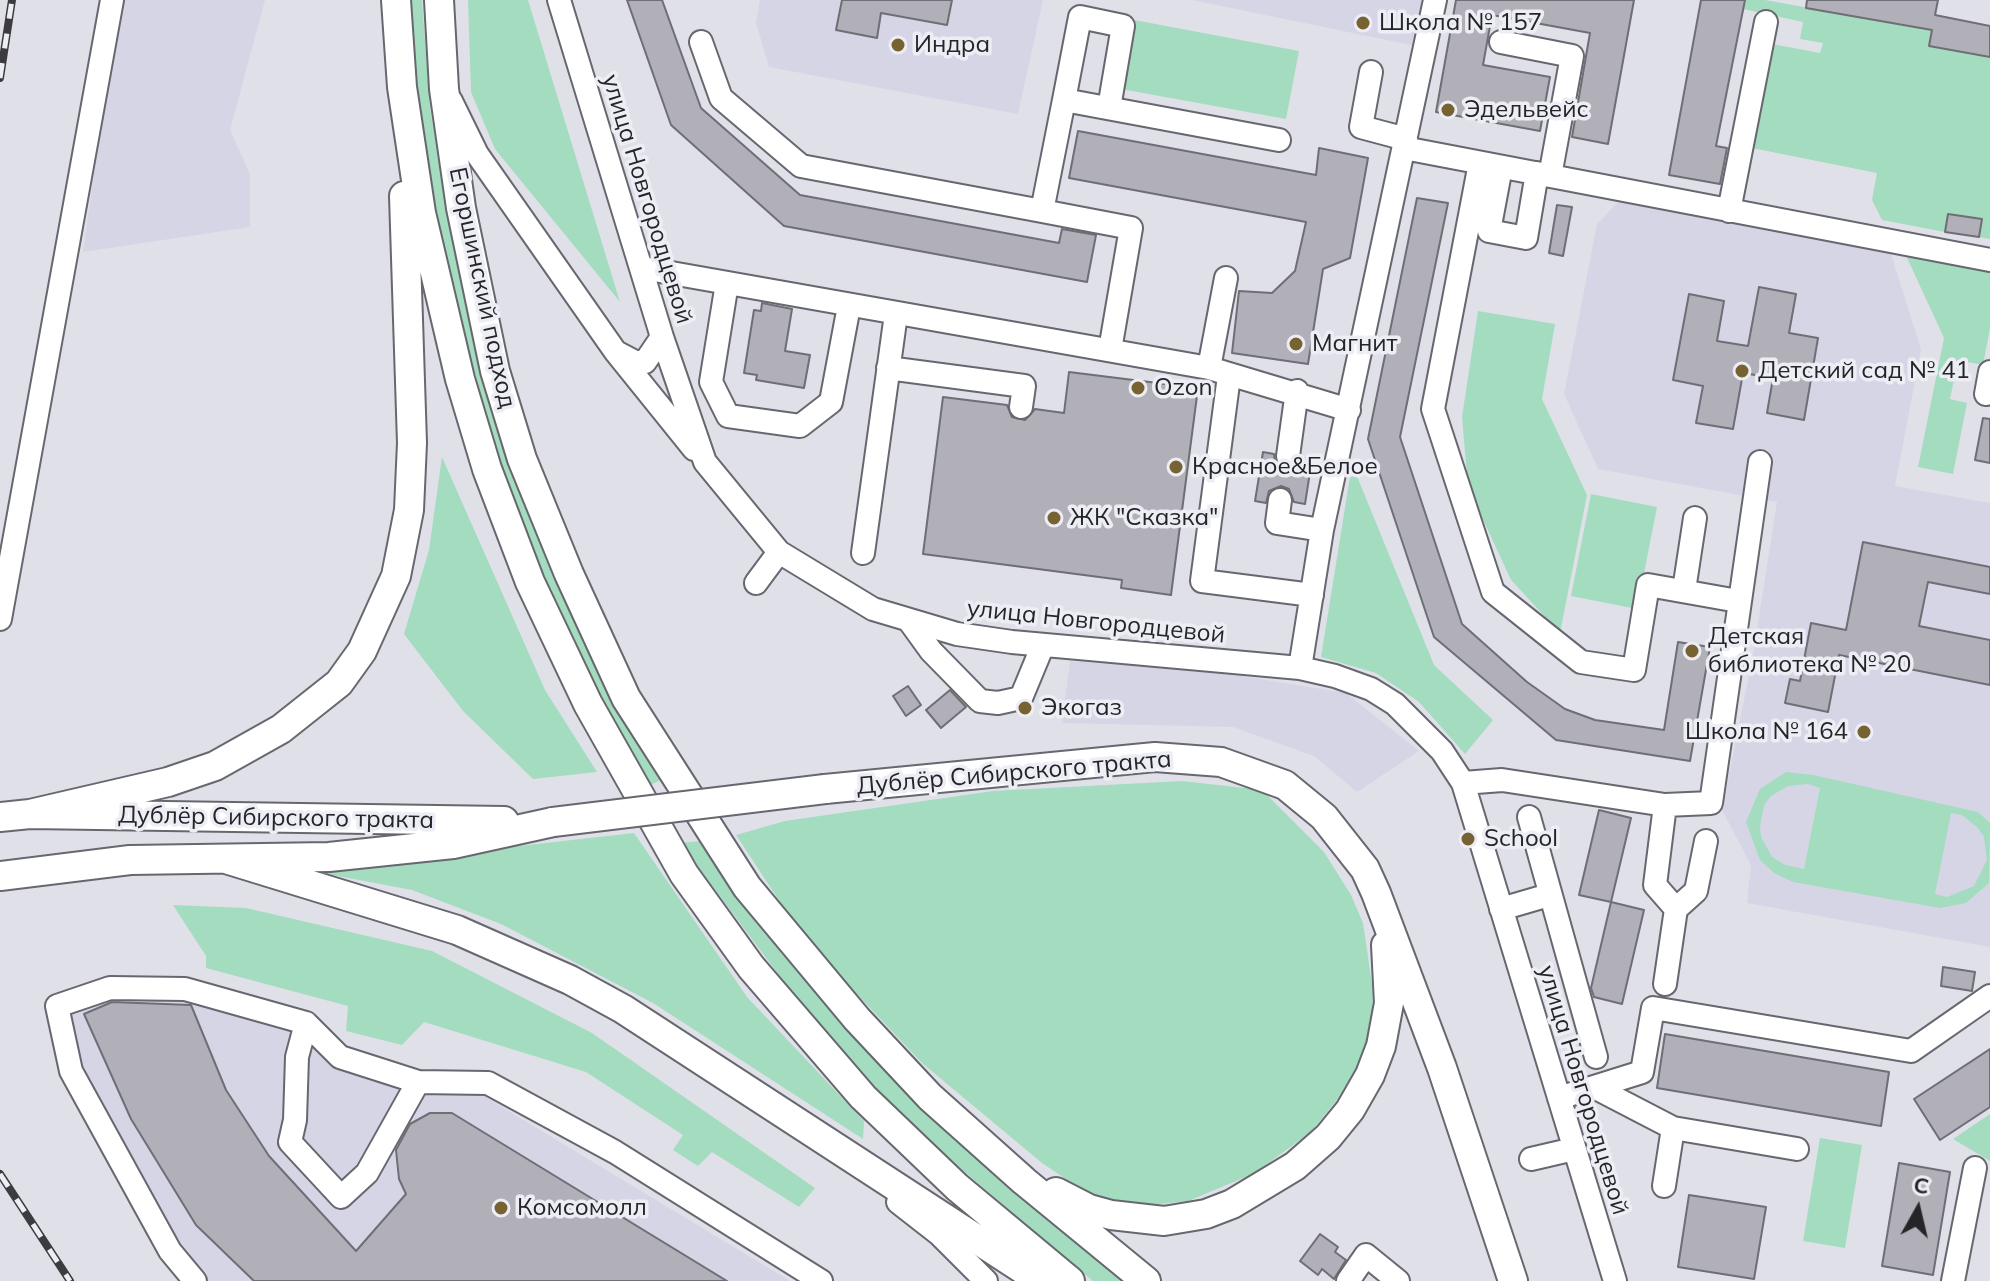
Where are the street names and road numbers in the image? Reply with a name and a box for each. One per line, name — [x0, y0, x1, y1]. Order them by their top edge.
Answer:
street label: улица Новгородцевой — [595, 71, 699, 327]
street label: Егоршинский подход — [442, 165, 522, 411]
street label: улица Новгородцевой — [966, 594, 1226, 650]
street label: Дублёр Сибирского тракта — [855, 745, 1173, 801]
street label: Дублёр Сибирского тракта — [118, 801, 434, 835]
street label: улица Новгородцевой — [1531, 962, 1635, 1218]

